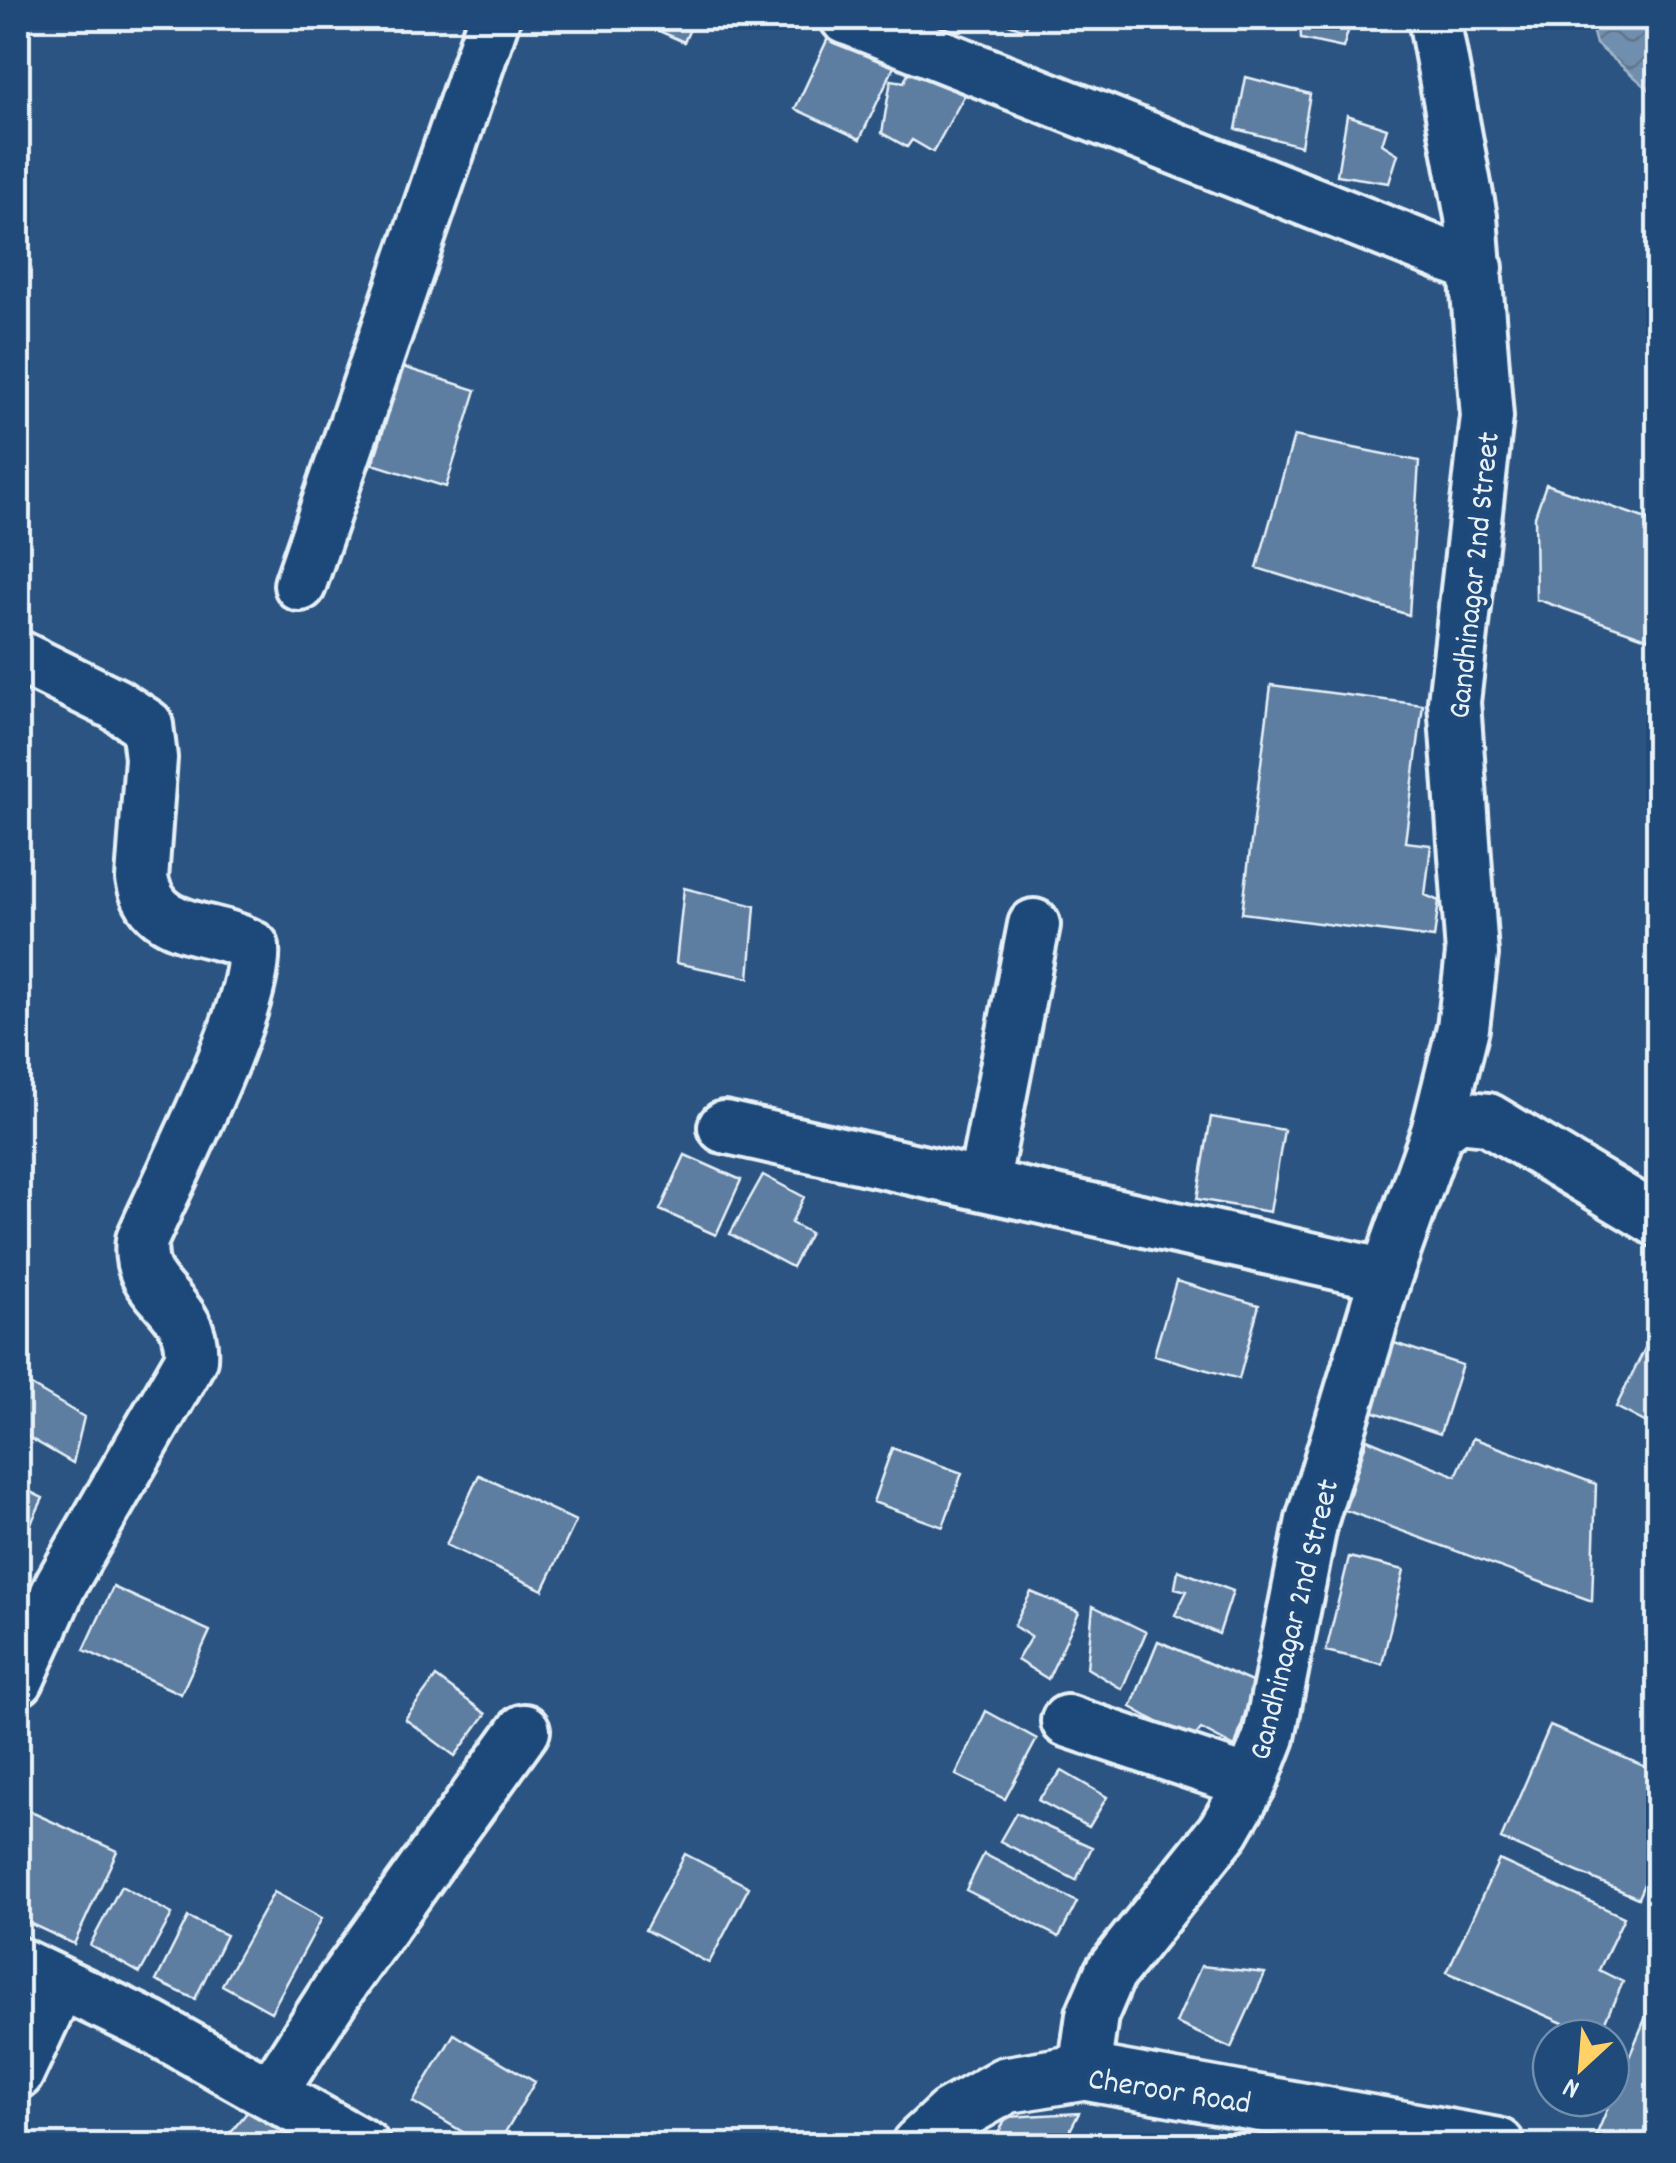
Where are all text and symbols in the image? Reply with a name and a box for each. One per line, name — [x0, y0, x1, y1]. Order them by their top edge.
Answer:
street label: Gandhinagar 2nd Street — [1439, 430, 1515, 721]
street label: Gandhinagar 2nd Street — [1240, 1475, 1354, 1766]
north arrow — [1531, 2018, 1631, 2118]
street label: Cheroor Road — [1085, 2058, 1254, 2129]
text: N — [1557, 2065, 1587, 2107]

